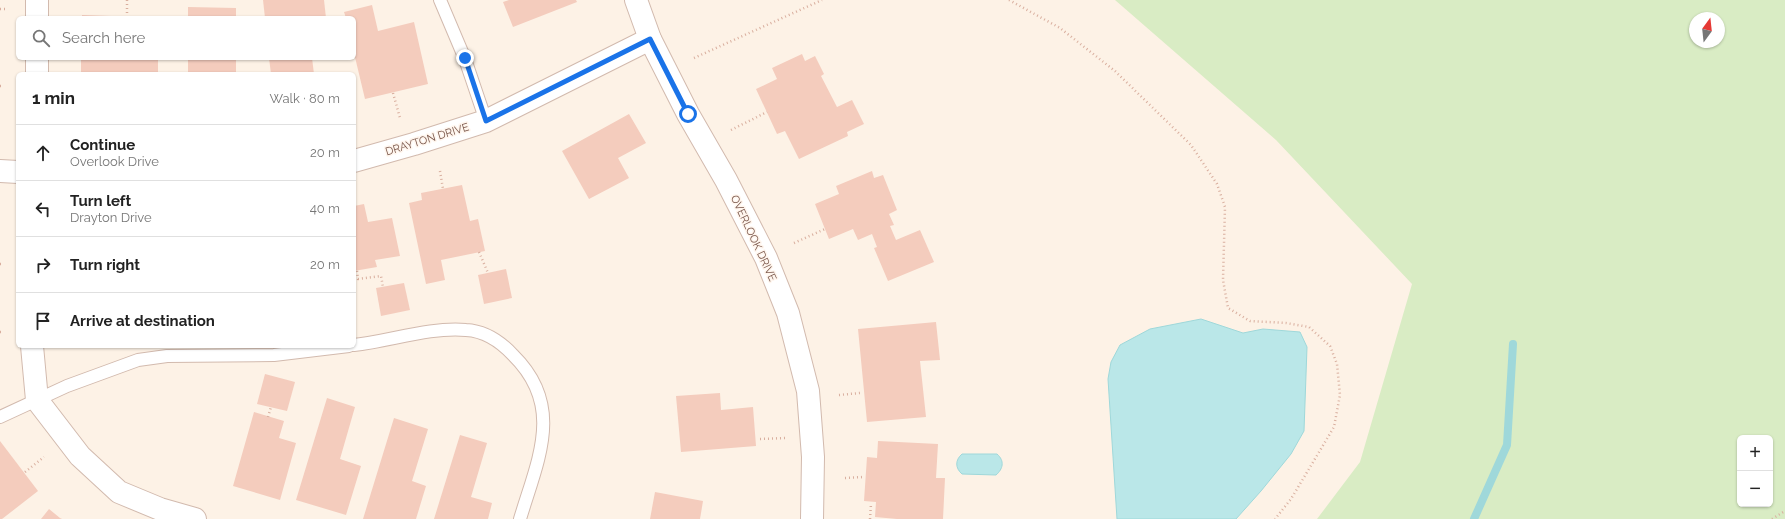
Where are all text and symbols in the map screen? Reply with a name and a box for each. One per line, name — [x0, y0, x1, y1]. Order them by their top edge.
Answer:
north arrow — [1689, 12, 1725, 48]
search box — [16, 16, 356, 60]
icon: search — [30, 27, 52, 49]
text: Search here — [62, 29, 145, 47]
route end — [456, 49, 474, 67]
text: 1 min — [32, 88, 75, 108]
text: Walk · 80 m — [270, 91, 340, 106]
route start — [679, 105, 697, 123]
street label: DRAYTON DRIVE — [384, 121, 471, 158]
text: Continue — [70, 136, 135, 154]
icon: ahead — [32, 142, 54, 164]
text: 20 m — [310, 145, 340, 160]
text: Overlook Drive — [70, 154, 159, 169]
text: Turn left — [70, 192, 131, 210]
street label: OVERLOOK DRIVE — [728, 193, 779, 284]
icon: left — [32, 198, 54, 220]
text: 40 m — [310, 201, 340, 216]
text: Drayton Drive — [70, 210, 152, 225]
icon: right — [32, 254, 54, 276]
text: Turn right — [70, 256, 140, 274]
text: 20 m — [310, 257, 340, 272]
icon: arrive — [32, 310, 54, 332]
text: Arrive at destination — [70, 312, 215, 330]
map controls — [1737, 435, 1773, 507]
button: + — [1737, 435, 1773, 471]
button: − — [1737, 471, 1773, 507]

